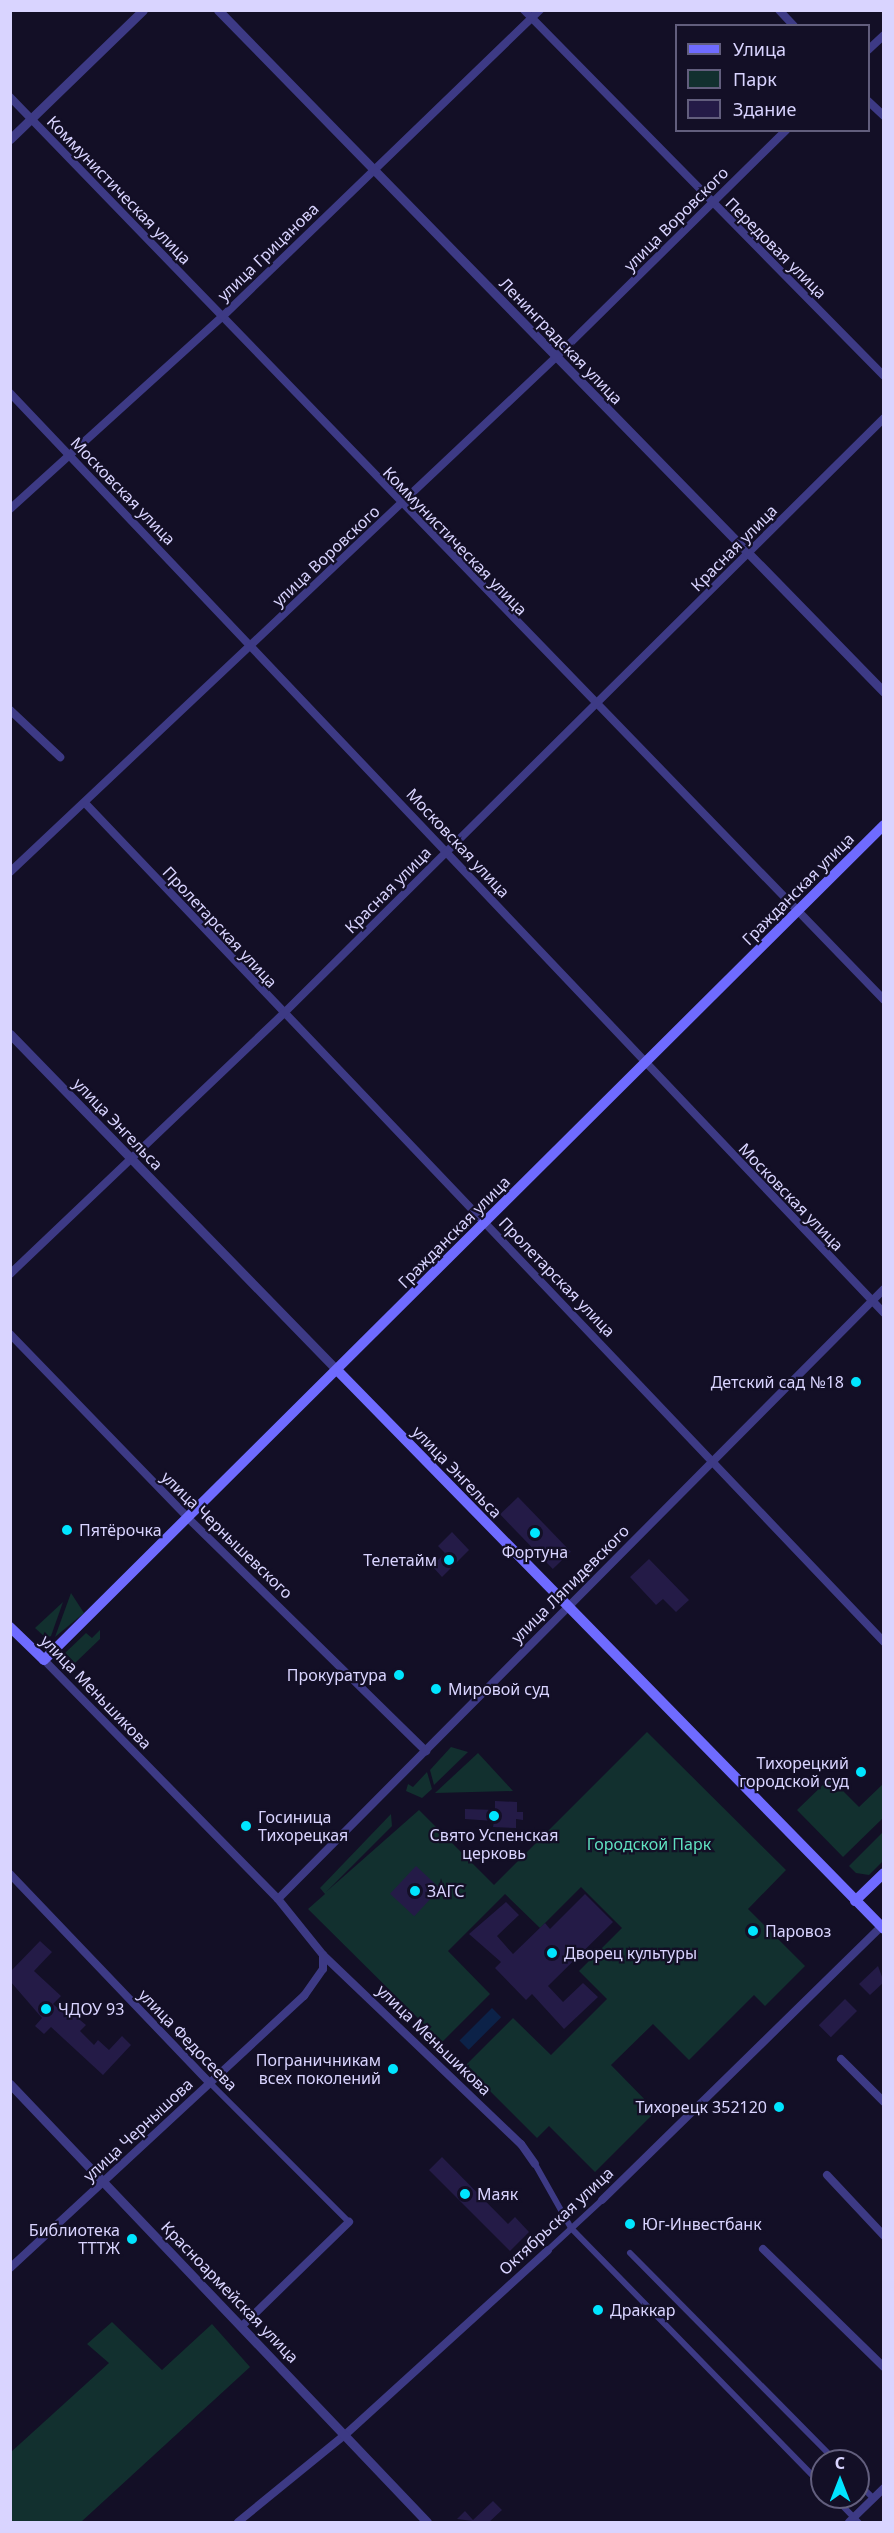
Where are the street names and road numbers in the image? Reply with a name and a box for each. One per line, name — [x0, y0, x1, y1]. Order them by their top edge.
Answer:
street label: Коммунистическая улица — [43, 112, 195, 268]
street label: улица Воровского — [620, 163, 732, 275]
street label: Передовая улица — [722, 194, 830, 302]
street label: улица Грицанова — [214, 199, 322, 305]
street label: Ленинградская улица — [496, 274, 626, 408]
street label: Московская улица — [67, 433, 179, 549]
street label: Коммунистическая улица — [379, 463, 531, 619]
street label: улица Воровского — [268, 501, 384, 611]
street label: Красная улица — [687, 501, 781, 595]
street label: Московская улица — [402, 784, 514, 902]
street label: Гражданская улица — [738, 829, 858, 949]
street label: Красная улица — [341, 843, 435, 937]
street label: Пролетарская улица — [159, 862, 281, 992]
street label: улица Энгельса — [69, 1074, 167, 1174]
street label: Московская улица — [735, 1139, 847, 1255]
street label: Гражданская улица — [394, 1172, 514, 1292]
street label: Пролетарская улица — [495, 1213, 619, 1341]
street label: улица Энгельса — [408, 1422, 506, 1522]
street label: улица Чернышевского — [157, 1467, 297, 1603]
street label: улица Ляпидевского — [507, 1521, 633, 1647]
street label: улица Меньшикова — [37, 1631, 155, 1753]
street label: улица Меньшикова — [373, 1981, 495, 2099]
street label: улица Федосеева — [135, 1985, 241, 2095]
street label: улица Чернышова — [79, 2074, 197, 2186]
street label: Октябрьская улица — [495, 2163, 617, 2279]
street label: Красноармейская улица — [157, 2217, 303, 2367]

